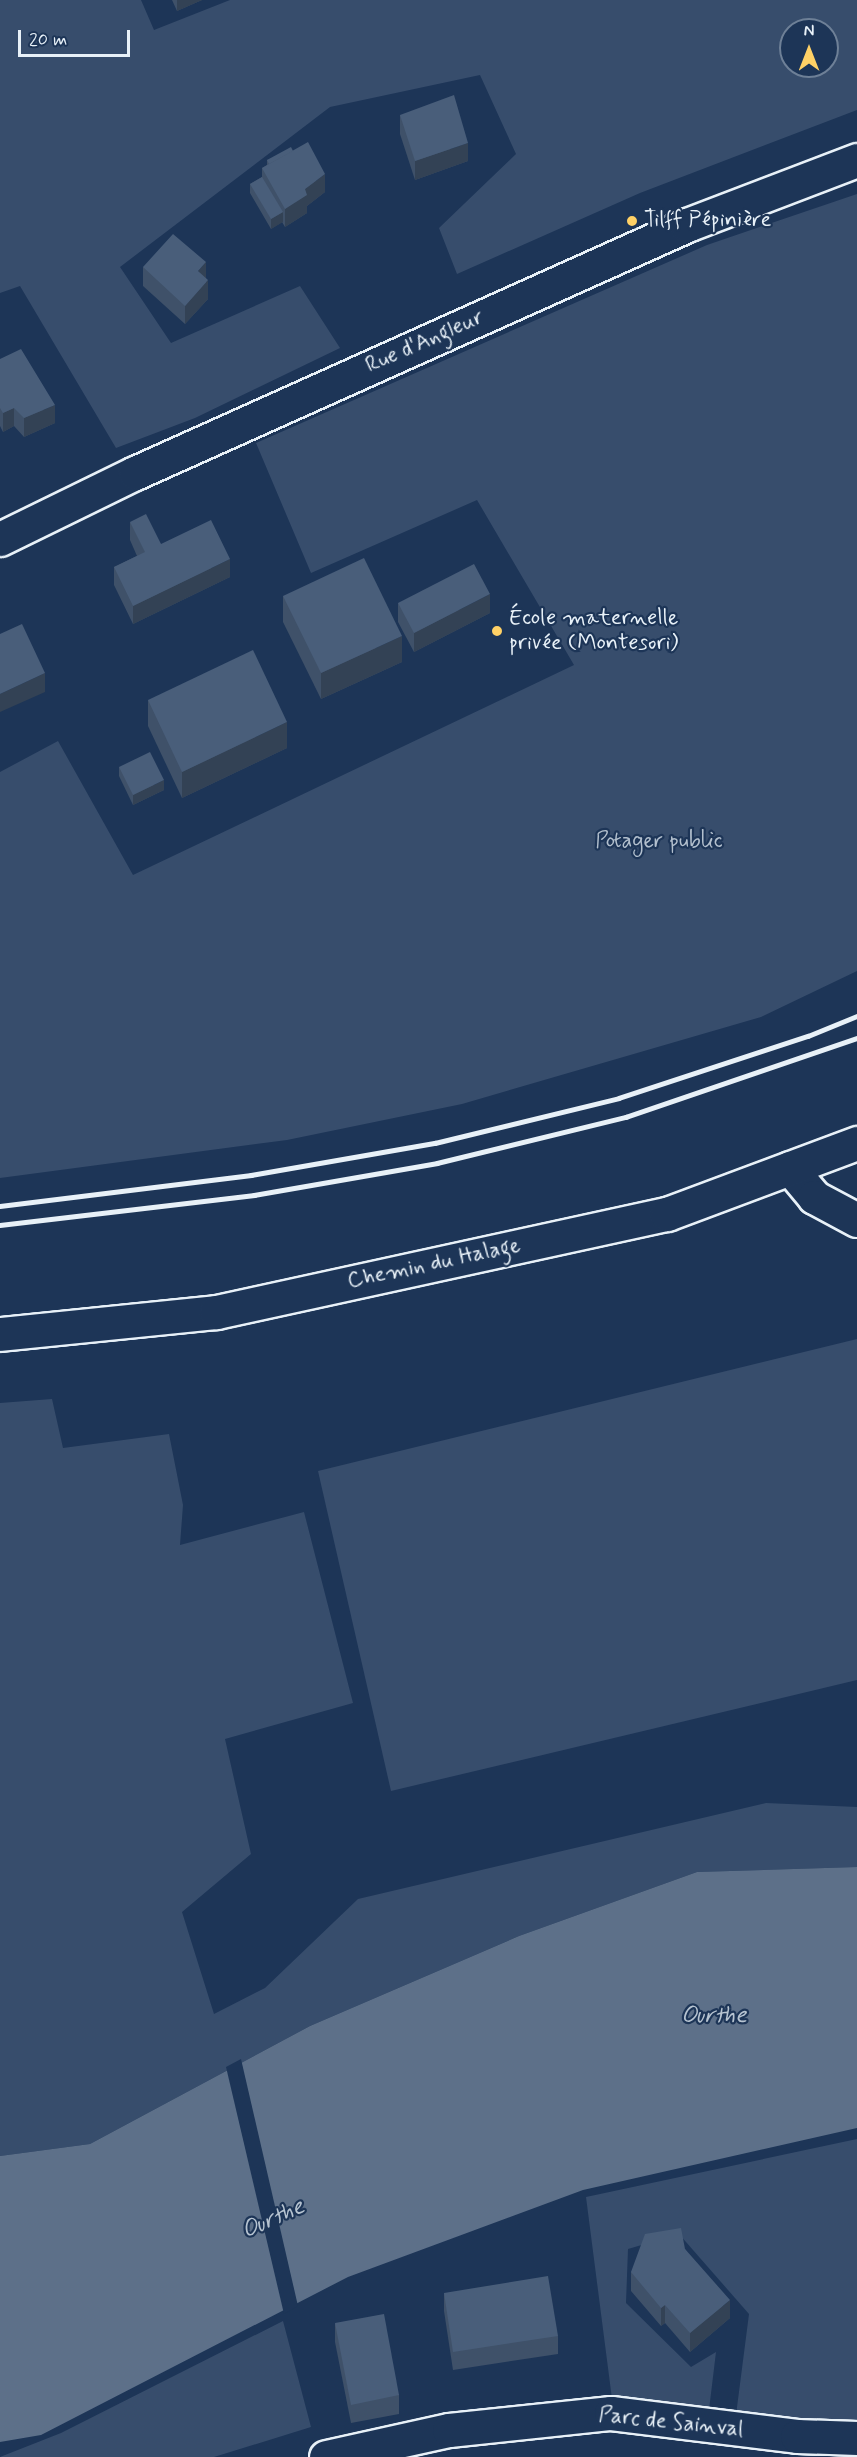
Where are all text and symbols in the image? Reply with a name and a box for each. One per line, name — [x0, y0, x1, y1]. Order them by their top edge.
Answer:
scale bar — [21, 18, 134, 56]
north arrow — [779, 18, 839, 78]
text: N — [804, 21, 814, 42]
text: 20 m — [29, 28, 67, 52]
place label: Tilff Pépinière — [644, 208, 772, 234]
marker: Tilff Pépinière — [625, 214, 639, 228]
street label: Rue d'Angleur — [362, 304, 488, 380]
place label: École maternelle privée (Montesori) — [509, 605, 678, 656]
marker: École maternelle privée (Montesori) — [490, 624, 504, 638]
park label: Potager public — [595, 829, 723, 855]
street label: Chemin du Halage — [346, 1233, 522, 1295]
water label: Ourthe — [681, 2002, 747, 2030]
water label: Ourthe — [237, 2192, 309, 2246]
street label: Parc de Sainval — [598, 2402, 744, 2444]

